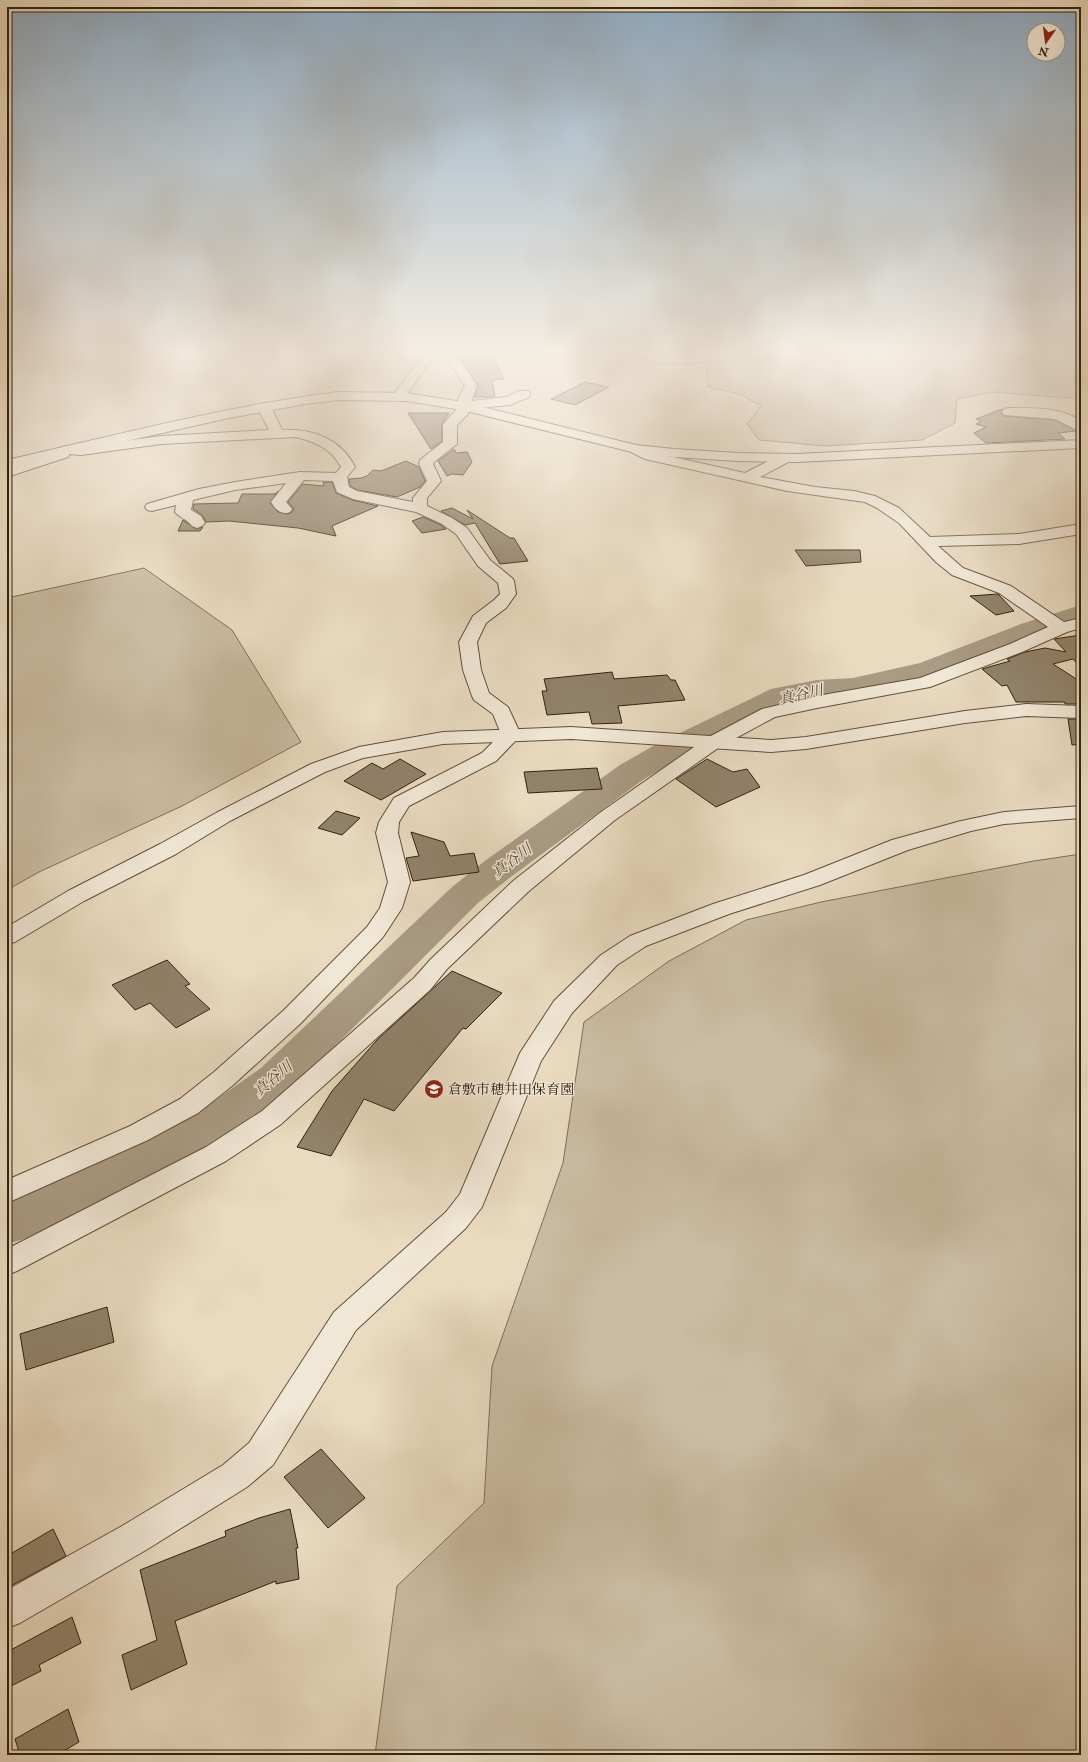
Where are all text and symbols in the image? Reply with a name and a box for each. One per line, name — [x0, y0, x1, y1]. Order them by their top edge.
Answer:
north arrow — [1026, 22, 1066, 62]
text: N — [1036, 43, 1051, 59]
water label: 真谷川 — [777, 680, 827, 709]
water label: 真谷川 — [488, 839, 537, 882]
water label: 真谷川 — [250, 1056, 298, 1101]
school or university icon: 倉敷市穂井田保育園 — [423, 1078, 445, 1100]
place label: 倉敷市穂井田保育園 — [448, 1081, 574, 1098]

